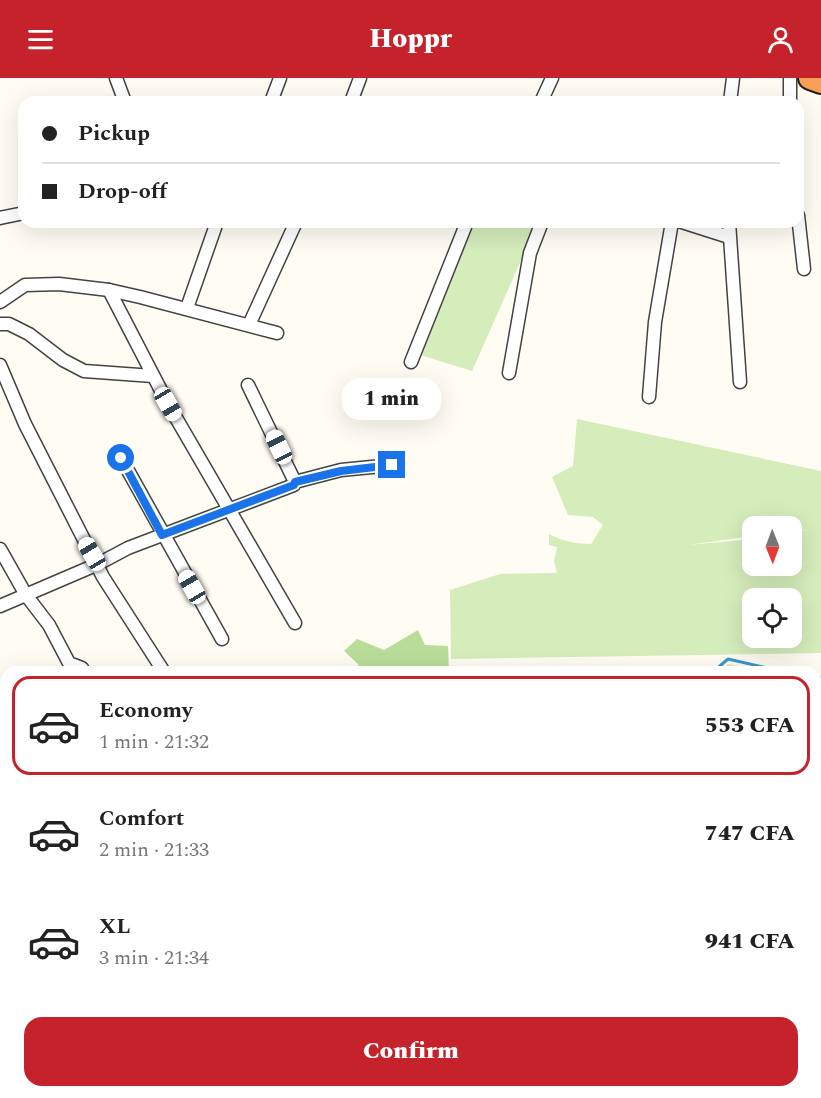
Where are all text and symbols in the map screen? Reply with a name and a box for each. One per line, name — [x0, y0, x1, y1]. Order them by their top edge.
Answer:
text: Hoppr — [369, 18, 452, 60]
icon: menu — [24, 23, 57, 56]
icon: person — [764, 23, 797, 56]
text: Pickup — [78, 117, 150, 150]
text: Drop-off — [78, 175, 167, 208]
callout: 1 min — [342, 378, 442, 420]
car — [151, 384, 185, 424]
text: 1 min — [364, 384, 419, 414]
car — [263, 427, 295, 467]
route start — [107, 444, 134, 471]
route end — [378, 451, 405, 478]
north arrow — [742, 516, 802, 576]
map controls — [742, 516, 802, 648]
car — [75, 534, 109, 574]
car — [175, 567, 209, 607]
button: locate — [742, 588, 802, 648]
text: Economy — [99, 694, 192, 727]
icon: car — [27, 699, 81, 753]
text: 553 CFA — [705, 709, 795, 742]
text: 1 min · 21:32 — [99, 727, 209, 757]
text: Comfort — [99, 802, 184, 835]
icon: car — [27, 807, 81, 861]
text: 747 CFA — [705, 817, 795, 850]
text: 2 min · 21:33 — [99, 835, 209, 865]
text: XL — [99, 910, 130, 943]
icon: car — [27, 915, 81, 969]
text: 941 CFA — [705, 925, 795, 958]
text: 3 min · 21:34 — [99, 943, 209, 973]
button: Confirm — [24, 1017, 798, 1086]

